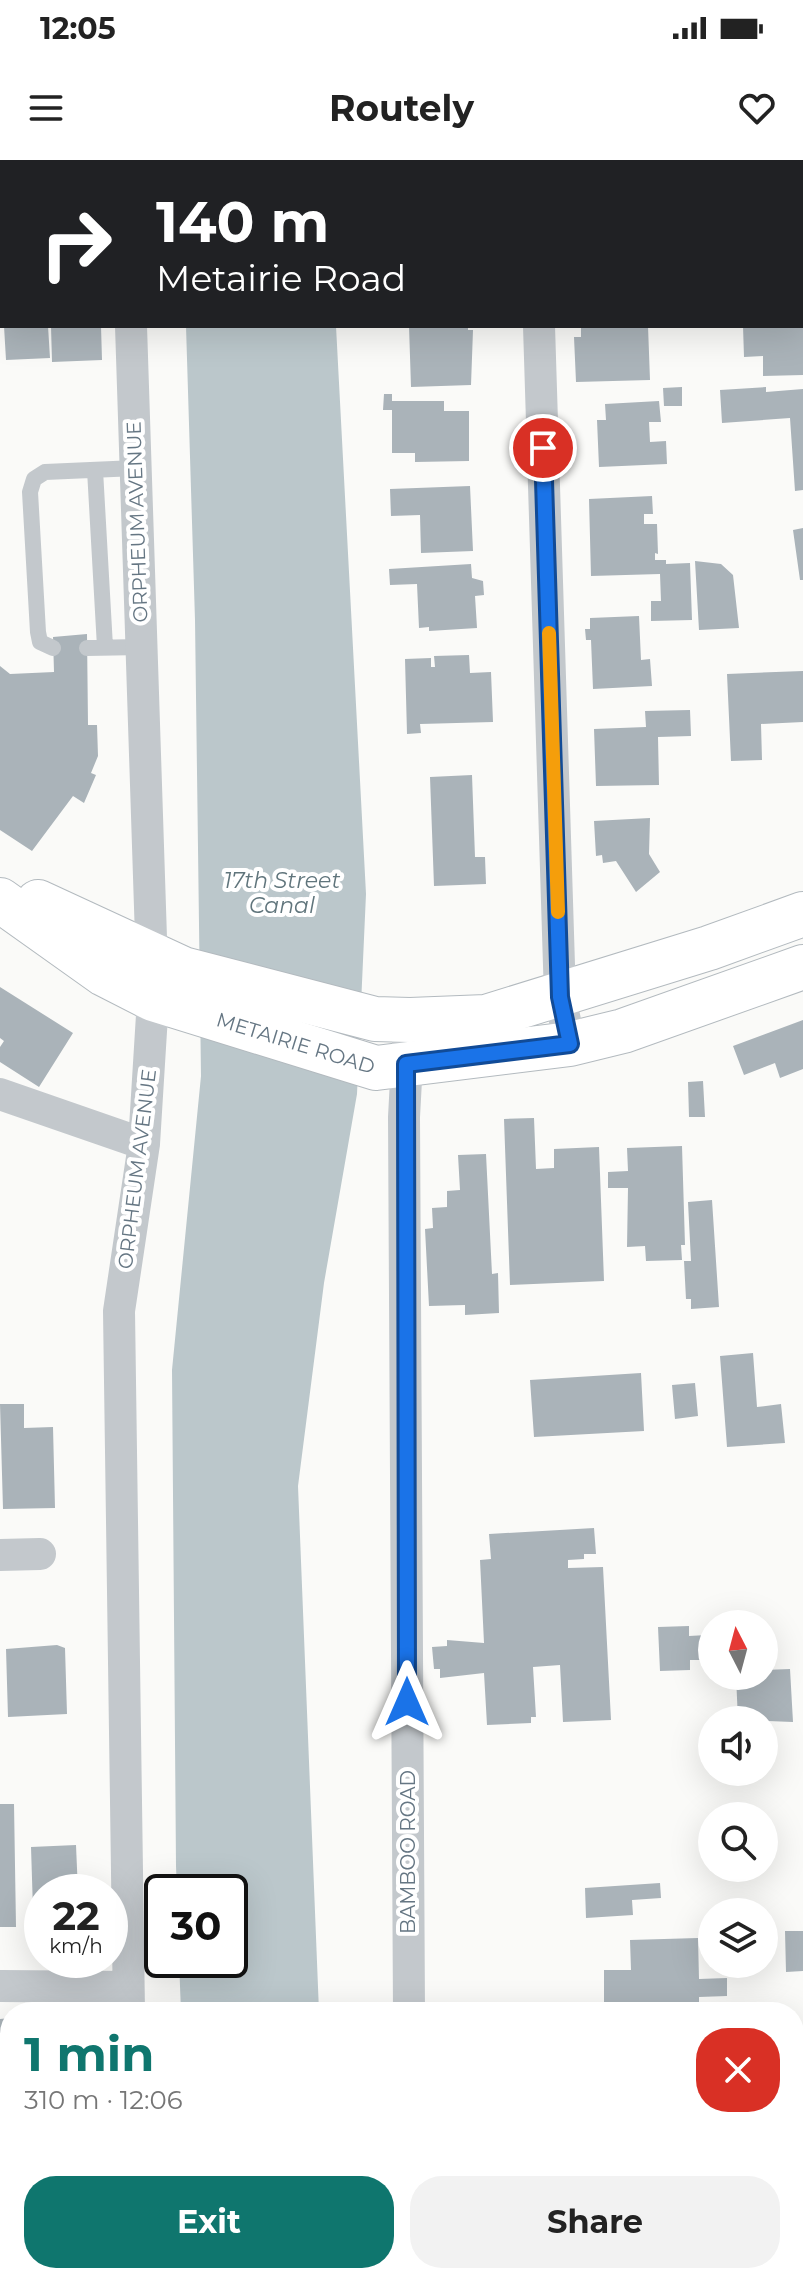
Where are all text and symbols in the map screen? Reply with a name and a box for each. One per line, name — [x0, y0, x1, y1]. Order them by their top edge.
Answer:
text: 12:05 — [40, 10, 116, 47]
icon: menu — [24, 86, 68, 130]
text: Routely — [329, 86, 474, 130]
icon: heart — [735, 86, 779, 130]
text: 140 m — [156, 188, 329, 256]
icon: right — [24, 192, 128, 296]
text: Metairie Road — [156, 256, 406, 300]
pin — [509, 414, 577, 482]
street label: ORPHEUM AVENUE — [121, 421, 153, 623]
icon: arrive — [521, 426, 565, 470]
water label: 17th Street Canal — [224, 867, 340, 919]
street label: METAIRIE ROAD — [213, 1007, 378, 1079]
street label: ORPHEUM AVENUE — [113, 1068, 161, 1270]
north arrow — [698, 1610, 778, 1690]
map controls — [698, 1610, 778, 1978]
position arrow — [365, 1660, 449, 1744]
button: sound — [698, 1706, 778, 1786]
street label: BAMBOO ROAD — [396, 1770, 420, 1934]
button: search — [698, 1802, 778, 1882]
speed limit sign: 30 — [144, 1874, 248, 1978]
text: 22 — [52, 1891, 100, 1940]
button: layers — [698, 1898, 778, 1978]
text: km/h — [49, 1934, 103, 1958]
text: 1 min — [24, 2025, 154, 2083]
button: close — [696, 2028, 780, 2112]
text: 310 m · 12:06 — [24, 2084, 183, 2116]
button: Exit — [24, 2176, 394, 2268]
button: Share — [410, 2176, 780, 2268]

